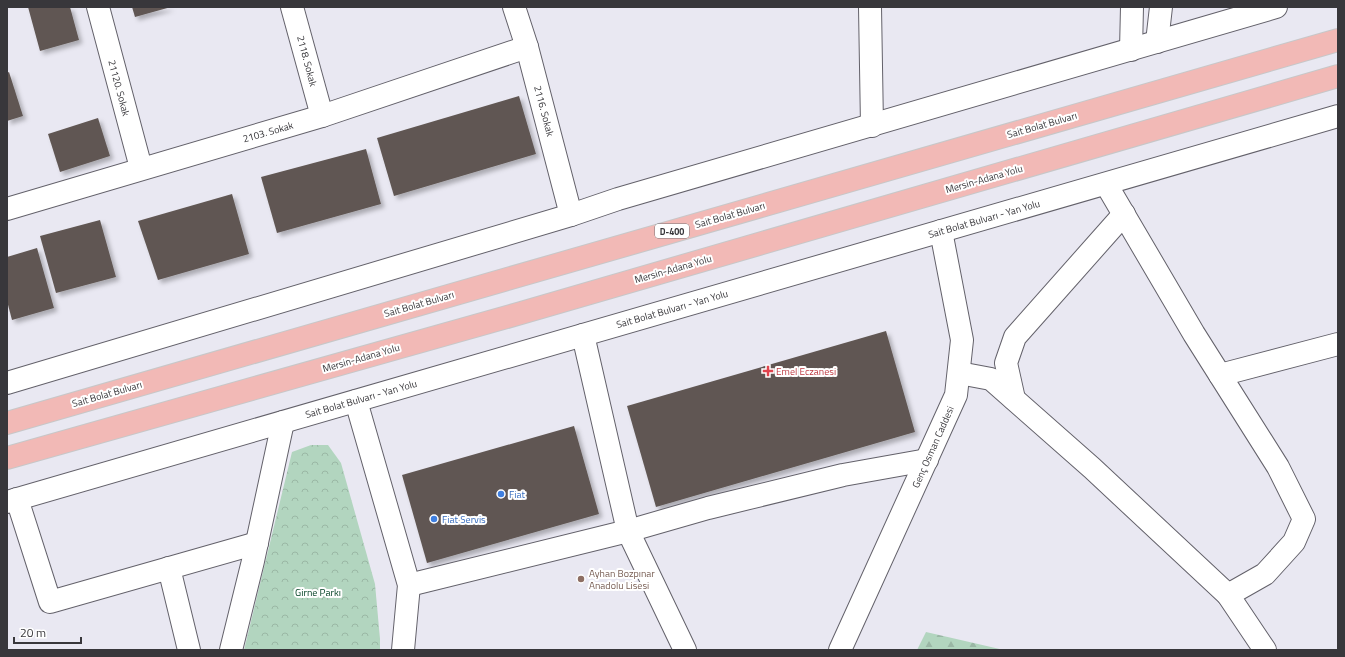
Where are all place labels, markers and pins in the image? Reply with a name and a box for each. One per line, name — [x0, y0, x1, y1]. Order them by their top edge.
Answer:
place label: Emel Eczanesi — [776, 364, 836, 379]
marker: Emel Eczanesi — [763, 366, 773, 376]
place label: Fiat — [509, 487, 525, 502]
marker: Fiat — [496, 489, 506, 499]
place label: Fiat Servis — [442, 512, 486, 527]
marker: Fiat Servis — [429, 514, 439, 524]
place label: Ayhan Bozpınar Anadolu Lisesi — [589, 566, 655, 593]
marker: Ayhan Bozpınar Anadolu Lisesi — [576, 574, 586, 584]

